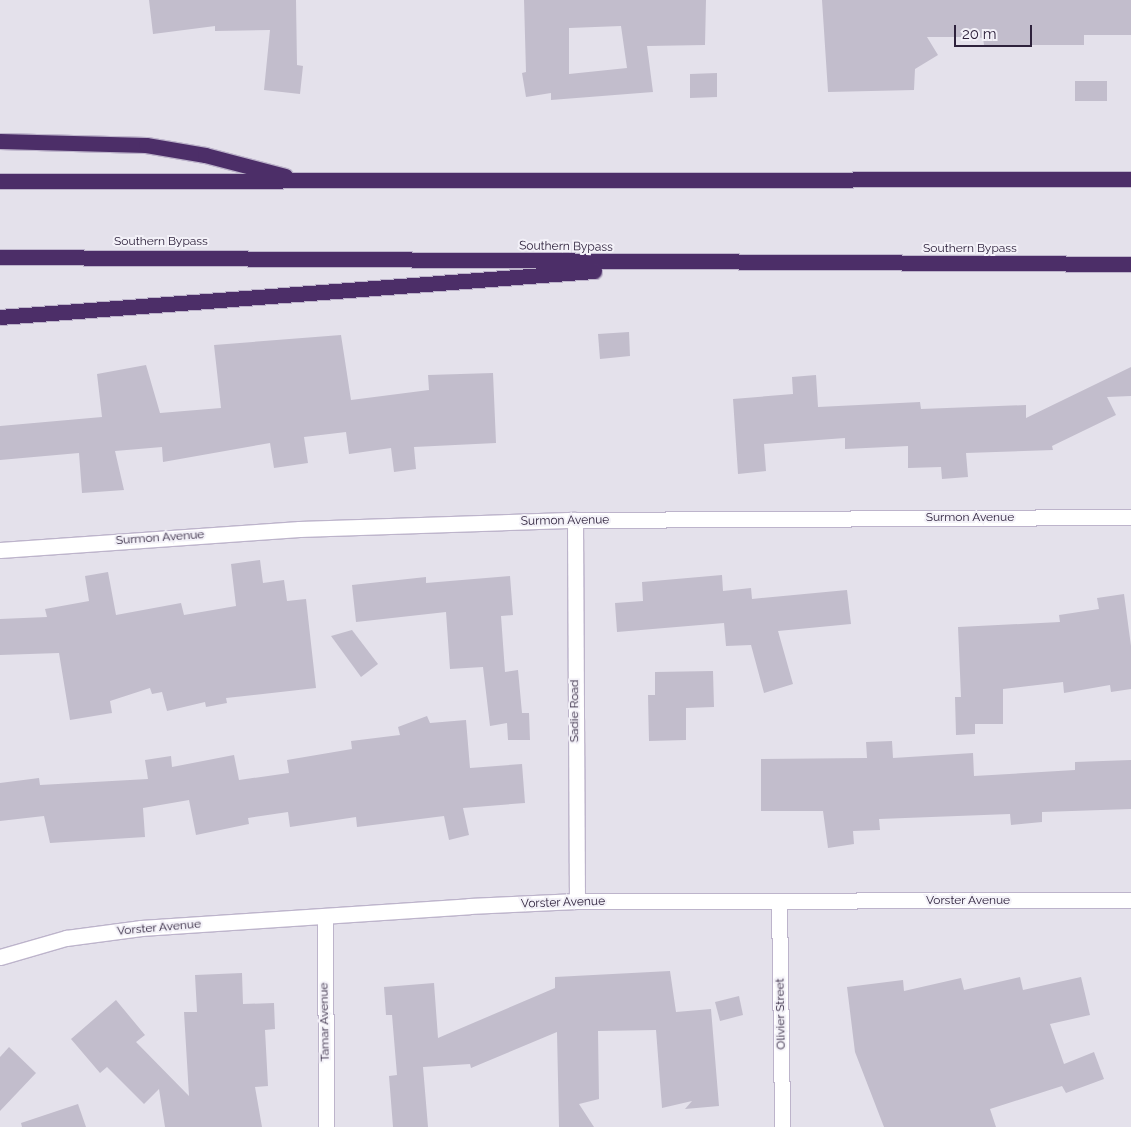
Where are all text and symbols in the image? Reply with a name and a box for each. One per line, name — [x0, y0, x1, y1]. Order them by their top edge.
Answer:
scale bar — [956, 15, 1034, 47]
text: 20 m — [962, 25, 997, 43]
street label: Southern Bypass — [114, 235, 208, 249]
street label: Southern Bypass — [519, 239, 613, 255]
street label: Southern Bypass — [923, 242, 1017, 256]
street label: Surmon Avenue — [926, 511, 1014, 525]
street label: Surmon Avenue — [520, 513, 610, 529]
street label: Surmon Avenue — [115, 528, 205, 548]
street label: Sadie Road — [568, 680, 582, 742]
street label: Vorster Avenue — [520, 894, 606, 912]
street label: Vorster Avenue — [926, 894, 1010, 908]
street label: Vorster Avenue — [116, 917, 202, 939]
street label: Olivier Street — [773, 978, 789, 1050]
street label: Tamar Avenue — [317, 982, 333, 1062]

